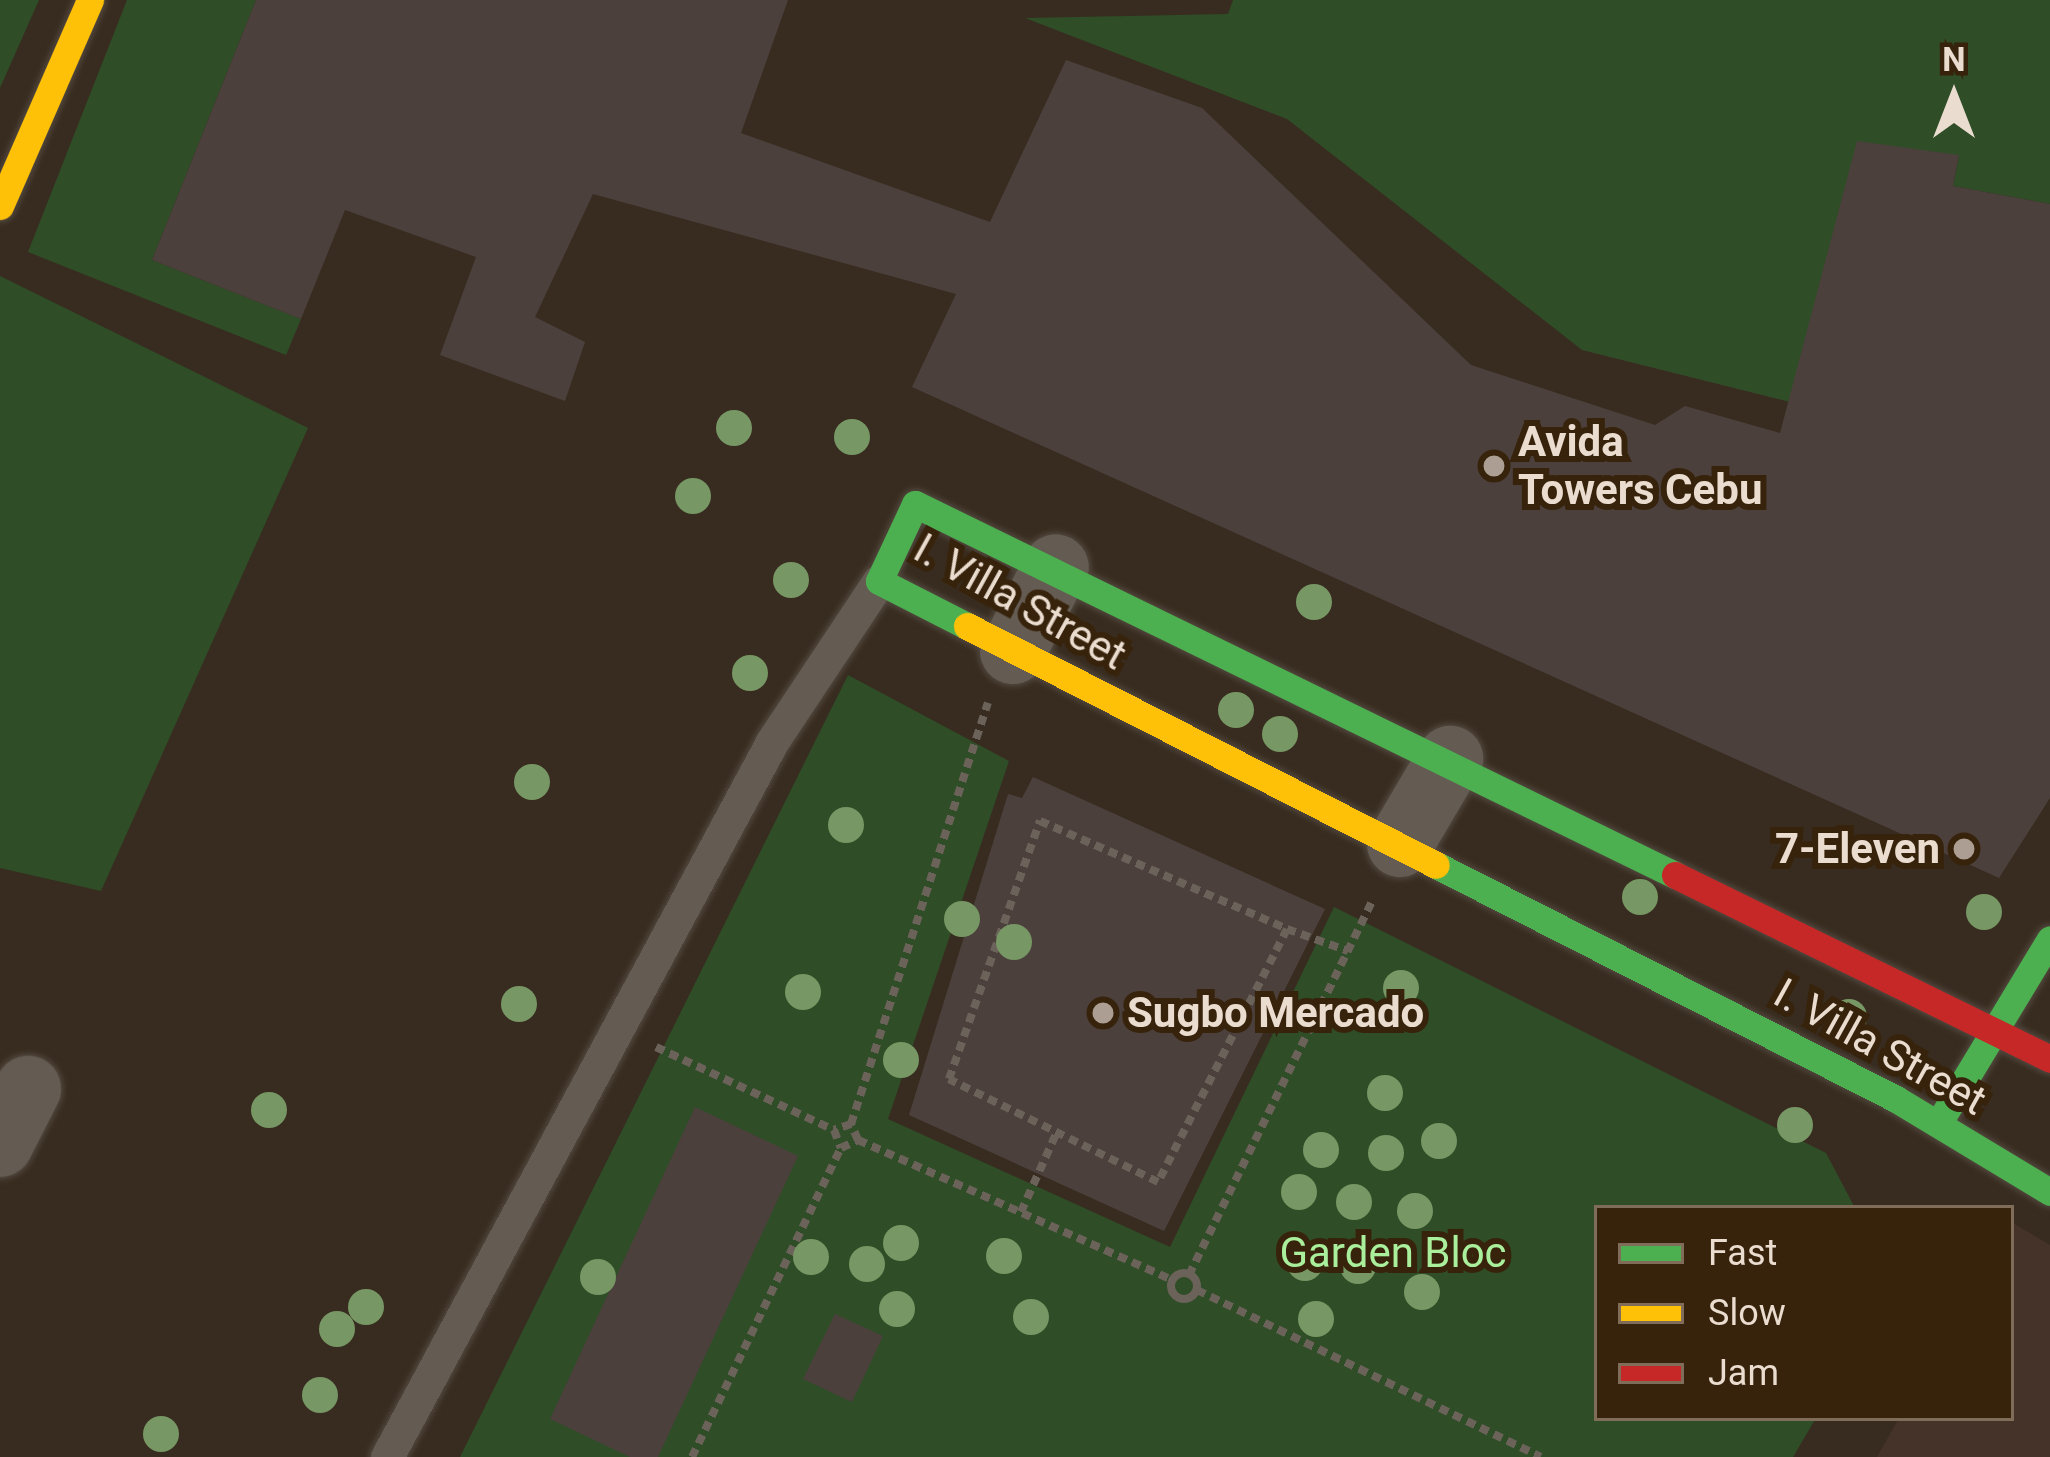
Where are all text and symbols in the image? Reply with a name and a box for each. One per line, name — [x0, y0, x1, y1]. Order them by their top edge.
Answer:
north arrow — [1894, 36, 2014, 156]
text: N — [1942, 40, 1966, 79]
place label: Avida Towers Cebu — [1518, 417, 1762, 516]
marker: Avida Towers Cebu — [1481, 453, 1507, 479]
street label: I. Villa Street — [905, 523, 1135, 681]
place label: 7-Eleven — [1775, 824, 1940, 874]
marker: 7-Eleven — [1951, 836, 1977, 862]
street label: I. Villa Street — [1765, 968, 1995, 1126]
place label: Sugbo Mercado — [1127, 988, 1424, 1038]
marker: Sugbo Mercado — [1090, 1000, 1116, 1026]
legend — [1594, 1205, 2014, 1421]
park label: Garden Bloc — [1279, 1228, 1507, 1278]
text: Fast — [1708, 1232, 1777, 1274]
text: Slow — [1708, 1292, 1786, 1334]
text: Jam — [1708, 1352, 1779, 1394]

